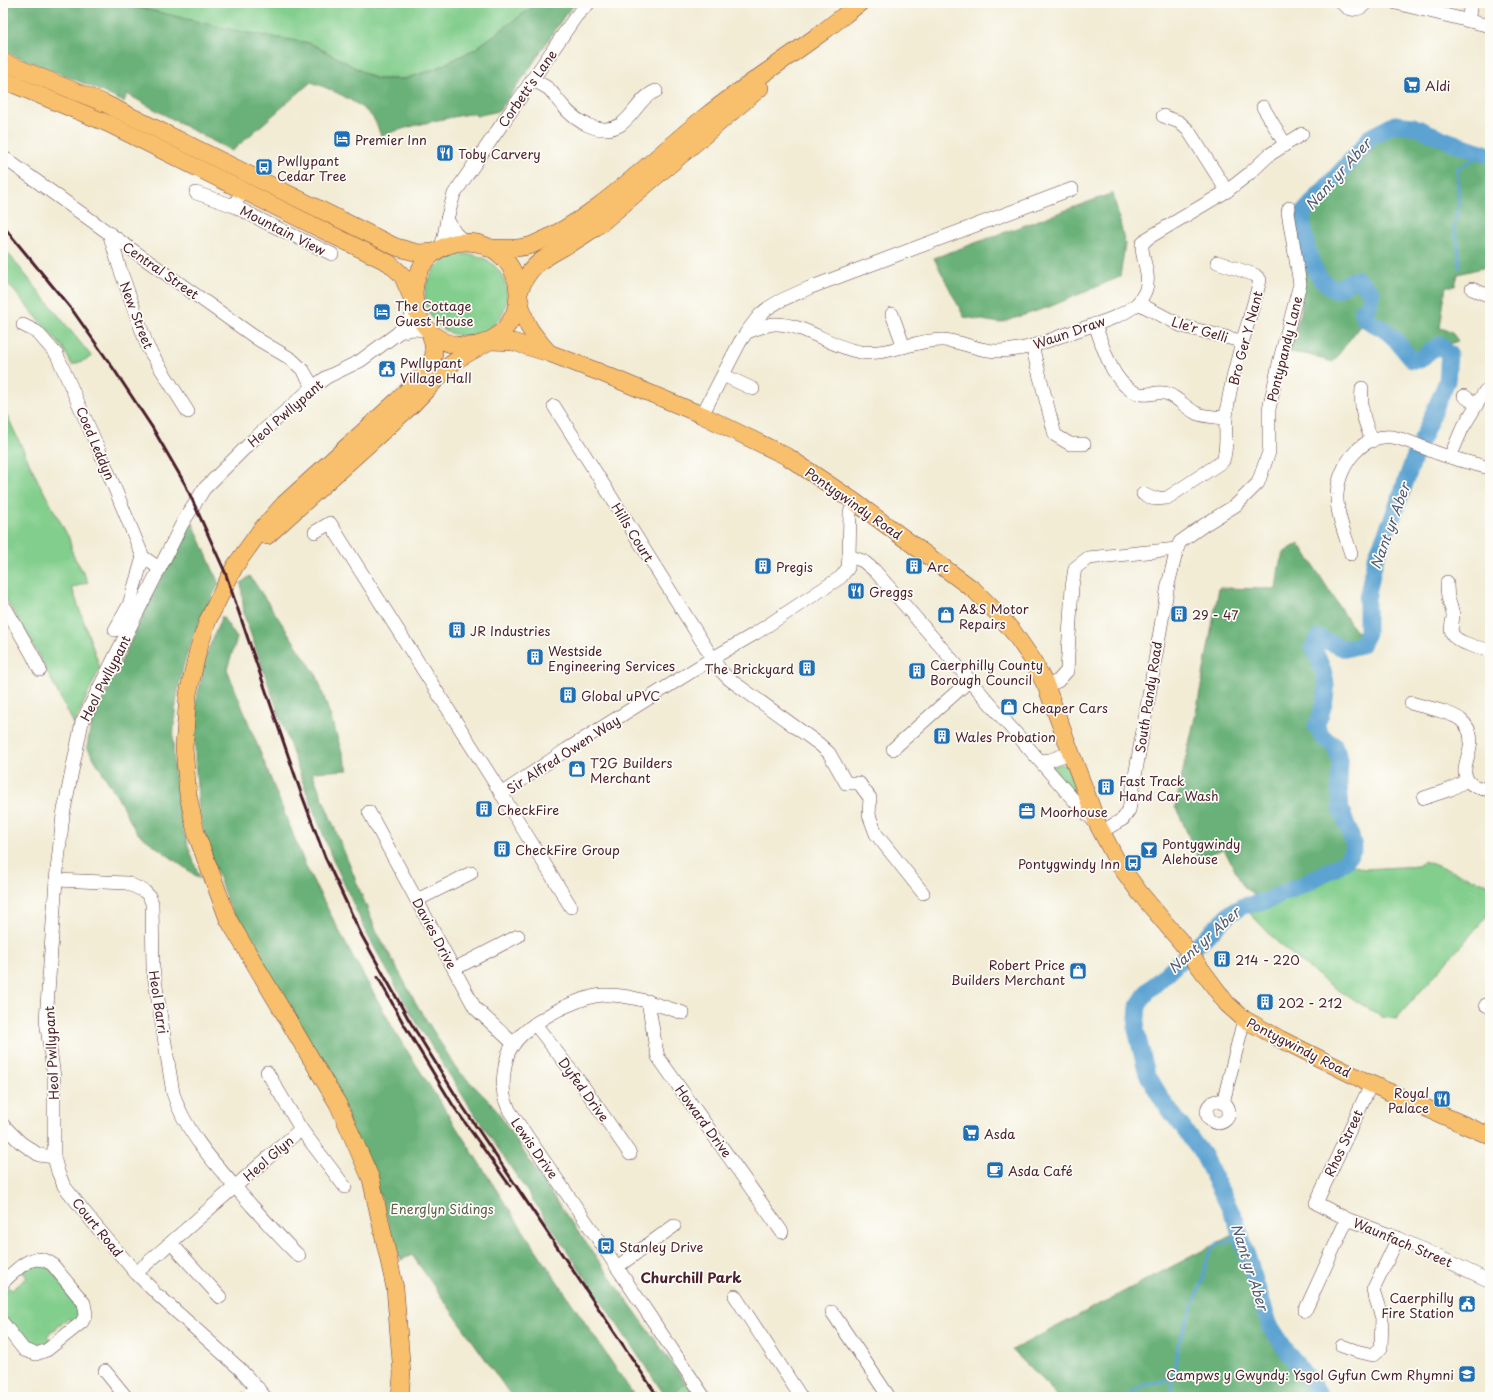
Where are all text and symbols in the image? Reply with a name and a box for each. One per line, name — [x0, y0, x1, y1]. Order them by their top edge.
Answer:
street label: Corbett's Lane — [493, 45, 561, 131]
supermarket icon: Aldi — [1402, 75, 1422, 95]
place label: Aldi — [1425, 76, 1450, 95]
hotel icon: Premier Inn — [332, 129, 352, 149]
place label: Premier Inn — [355, 130, 427, 149]
water label: Nant yr Aber — [1300, 132, 1377, 214]
restaurant icon: Toby Carvery — [435, 143, 455, 163]
place label: Toby Carvery — [458, 144, 541, 163]
place label: Pwllypant Cedar Tree — [277, 151, 347, 185]
bus stop icon: Pwllypant Cedar Tree — [254, 157, 274, 177]
street label: Mountain View — [237, 200, 329, 260]
street label: Central Street — [119, 237, 203, 303]
street label: New Street — [115, 279, 159, 351]
street label: Bro Ger Y Nant — [1223, 289, 1267, 387]
street label: Pontypandy Lane — [1262, 294, 1306, 404]
place label: The Cottage Guest House — [395, 296, 474, 330]
hotel icon: The Cottage Guest House — [372, 302, 392, 322]
street label: Waun Draw — [1030, 311, 1108, 353]
street label: Lle'r Gelli — [1169, 311, 1231, 347]
place label: Pwllypant Village Hall — [400, 353, 472, 387]
public building icon: Pwllypant Village Hall — [377, 359, 397, 379]
street label: Heol Pwllypant — [243, 375, 327, 451]
street label: Coed Leddyn — [72, 403, 120, 483]
street label: Pontygwindy Road — [802, 462, 907, 544]
water label: Nant yr Aber — [1365, 478, 1416, 572]
street label: Hills Court — [607, 499, 659, 565]
building icon: Pregis — [753, 556, 773, 576]
building icon: Arc — [904, 556, 924, 576]
place label: Pregis — [776, 557, 813, 576]
place label: Arc — [927, 557, 949, 576]
restaurant icon: Greggs — [846, 581, 866, 601]
place label: Greggs — [869, 582, 913, 601]
place label: A&S Motor Repairs — [959, 599, 1030, 633]
building icon: 29 - 47 — [1169, 604, 1189, 624]
shop icon: A&S Motor Repairs — [936, 605, 956, 625]
place label: 29 - 47 — [1192, 605, 1238, 624]
building icon: JR Industries — [447, 620, 467, 640]
place label: JR Industries — [470, 621, 551, 640]
street label: Heol Pwllypant — [75, 632, 135, 724]
street label: South Pandy Road — [1130, 640, 1166, 754]
place label: Westside Engineering Services — [548, 641, 675, 675]
building icon: Westside Engineering Services — [525, 647, 545, 667]
place label: Caerphilly County Borough Council — [930, 655, 1043, 689]
building icon: The Brickyard — [797, 658, 817, 678]
place label: The Brickyard — [705, 659, 794, 678]
building icon: Caerphilly County Borough Council — [907, 661, 927, 681]
building icon: Global uPVC — [558, 685, 578, 705]
place label: Global uPVC — [581, 686, 660, 705]
shop icon: Cheaper Cars — [999, 697, 1019, 717]
place label: Cheaper Cars — [1022, 698, 1108, 717]
street label: Sir Alfred Owen Way — [503, 710, 623, 798]
building icon: Wales Probation — [932, 726, 952, 746]
place label: Wales Probation — [955, 727, 1056, 746]
place label: T2G Builders Merchant — [590, 753, 672, 787]
shop icon: T2G Builders Merchant — [567, 759, 587, 779]
place label: Fast Track Hand Car Wash — [1119, 771, 1219, 805]
building icon: Fast Track Hand Car Wash — [1096, 777, 1116, 797]
building icon: CheckFire — [474, 799, 494, 819]
place label: CheckFire — [497, 800, 559, 819]
office icon: Moorhouse — [1017, 801, 1037, 821]
place label: Moorhouse — [1040, 802, 1108, 821]
place label: Pontygwindy Alehouse — [1162, 834, 1240, 868]
building icon: CheckFire Group — [492, 839, 512, 859]
place label: CheckFire Group — [515, 840, 620, 859]
bar icon: Pontygwindy Alehouse — [1139, 840, 1159, 860]
bus stop icon: Pontygwindy Inn — [1123, 853, 1143, 873]
place label: Pontygwindy Inn — [1018, 854, 1120, 873]
street label: Davies Drive — [408, 894, 462, 972]
water label: Nant yr Aber — [1164, 901, 1246, 978]
building icon: 214 - 220 — [1212, 949, 1232, 969]
place label: 214 - 220 — [1235, 950, 1300, 969]
place label: Robert Price Builders Merchant — [951, 955, 1065, 989]
shop icon: Robert Price Builders Merchant — [1068, 961, 1088, 981]
street label: Heol Barri — [145, 969, 173, 1035]
building icon: 202 - 212 — [1255, 992, 1275, 1012]
place label: 202 - 212 — [1278, 993, 1342, 1012]
street label: Heol Pwllypant — [39, 1005, 63, 1101]
street label: Pontygwindy Road — [1244, 1013, 1355, 1082]
street label: Dyfed Drive — [554, 1053, 614, 1125]
street label: Howard Drive — [671, 1081, 737, 1161]
place label: Royal Palace — [1388, 1083, 1429, 1117]
restaurant icon: Royal Palace — [1432, 1089, 1452, 1109]
street label: Rhos Street — [1319, 1106, 1367, 1180]
street label: Lewis Drive — [507, 1114, 563, 1182]
supermarket icon: Asda — [961, 1123, 981, 1143]
place label: Asda — [984, 1124, 1015, 1143]
street label: Heol Glyn — [239, 1131, 297, 1185]
cafe icon: Asda Café — [985, 1160, 1005, 1180]
place label: Asda Café — [1008, 1161, 1073, 1180]
street label: Court Road — [68, 1193, 128, 1261]
park label: Energlyn Sidings — [390, 1199, 494, 1218]
street label: Waunfach Street — [1351, 1213, 1455, 1271]
water label: Nant yr Aber — [1226, 1221, 1275, 1315]
bus stop icon: Stanley Drive — [596, 1236, 616, 1256]
place label: Stanley Drive — [619, 1237, 704, 1256]
district label: Churchill Park — [640, 1267, 742, 1288]
place label: Caerphilly Fire Station — [1381, 1288, 1454, 1322]
public building icon: Caerphilly Fire Station — [1457, 1294, 1477, 1314]
school or university icon: Campws y Gwyndy: Ysgol Gyfun Cwm Rhymni — [1457, 1364, 1477, 1384]
place label: Campws y Gwyndy: Ysgol Gyfun Cwm Rhymni — [1166, 1365, 1454, 1384]

